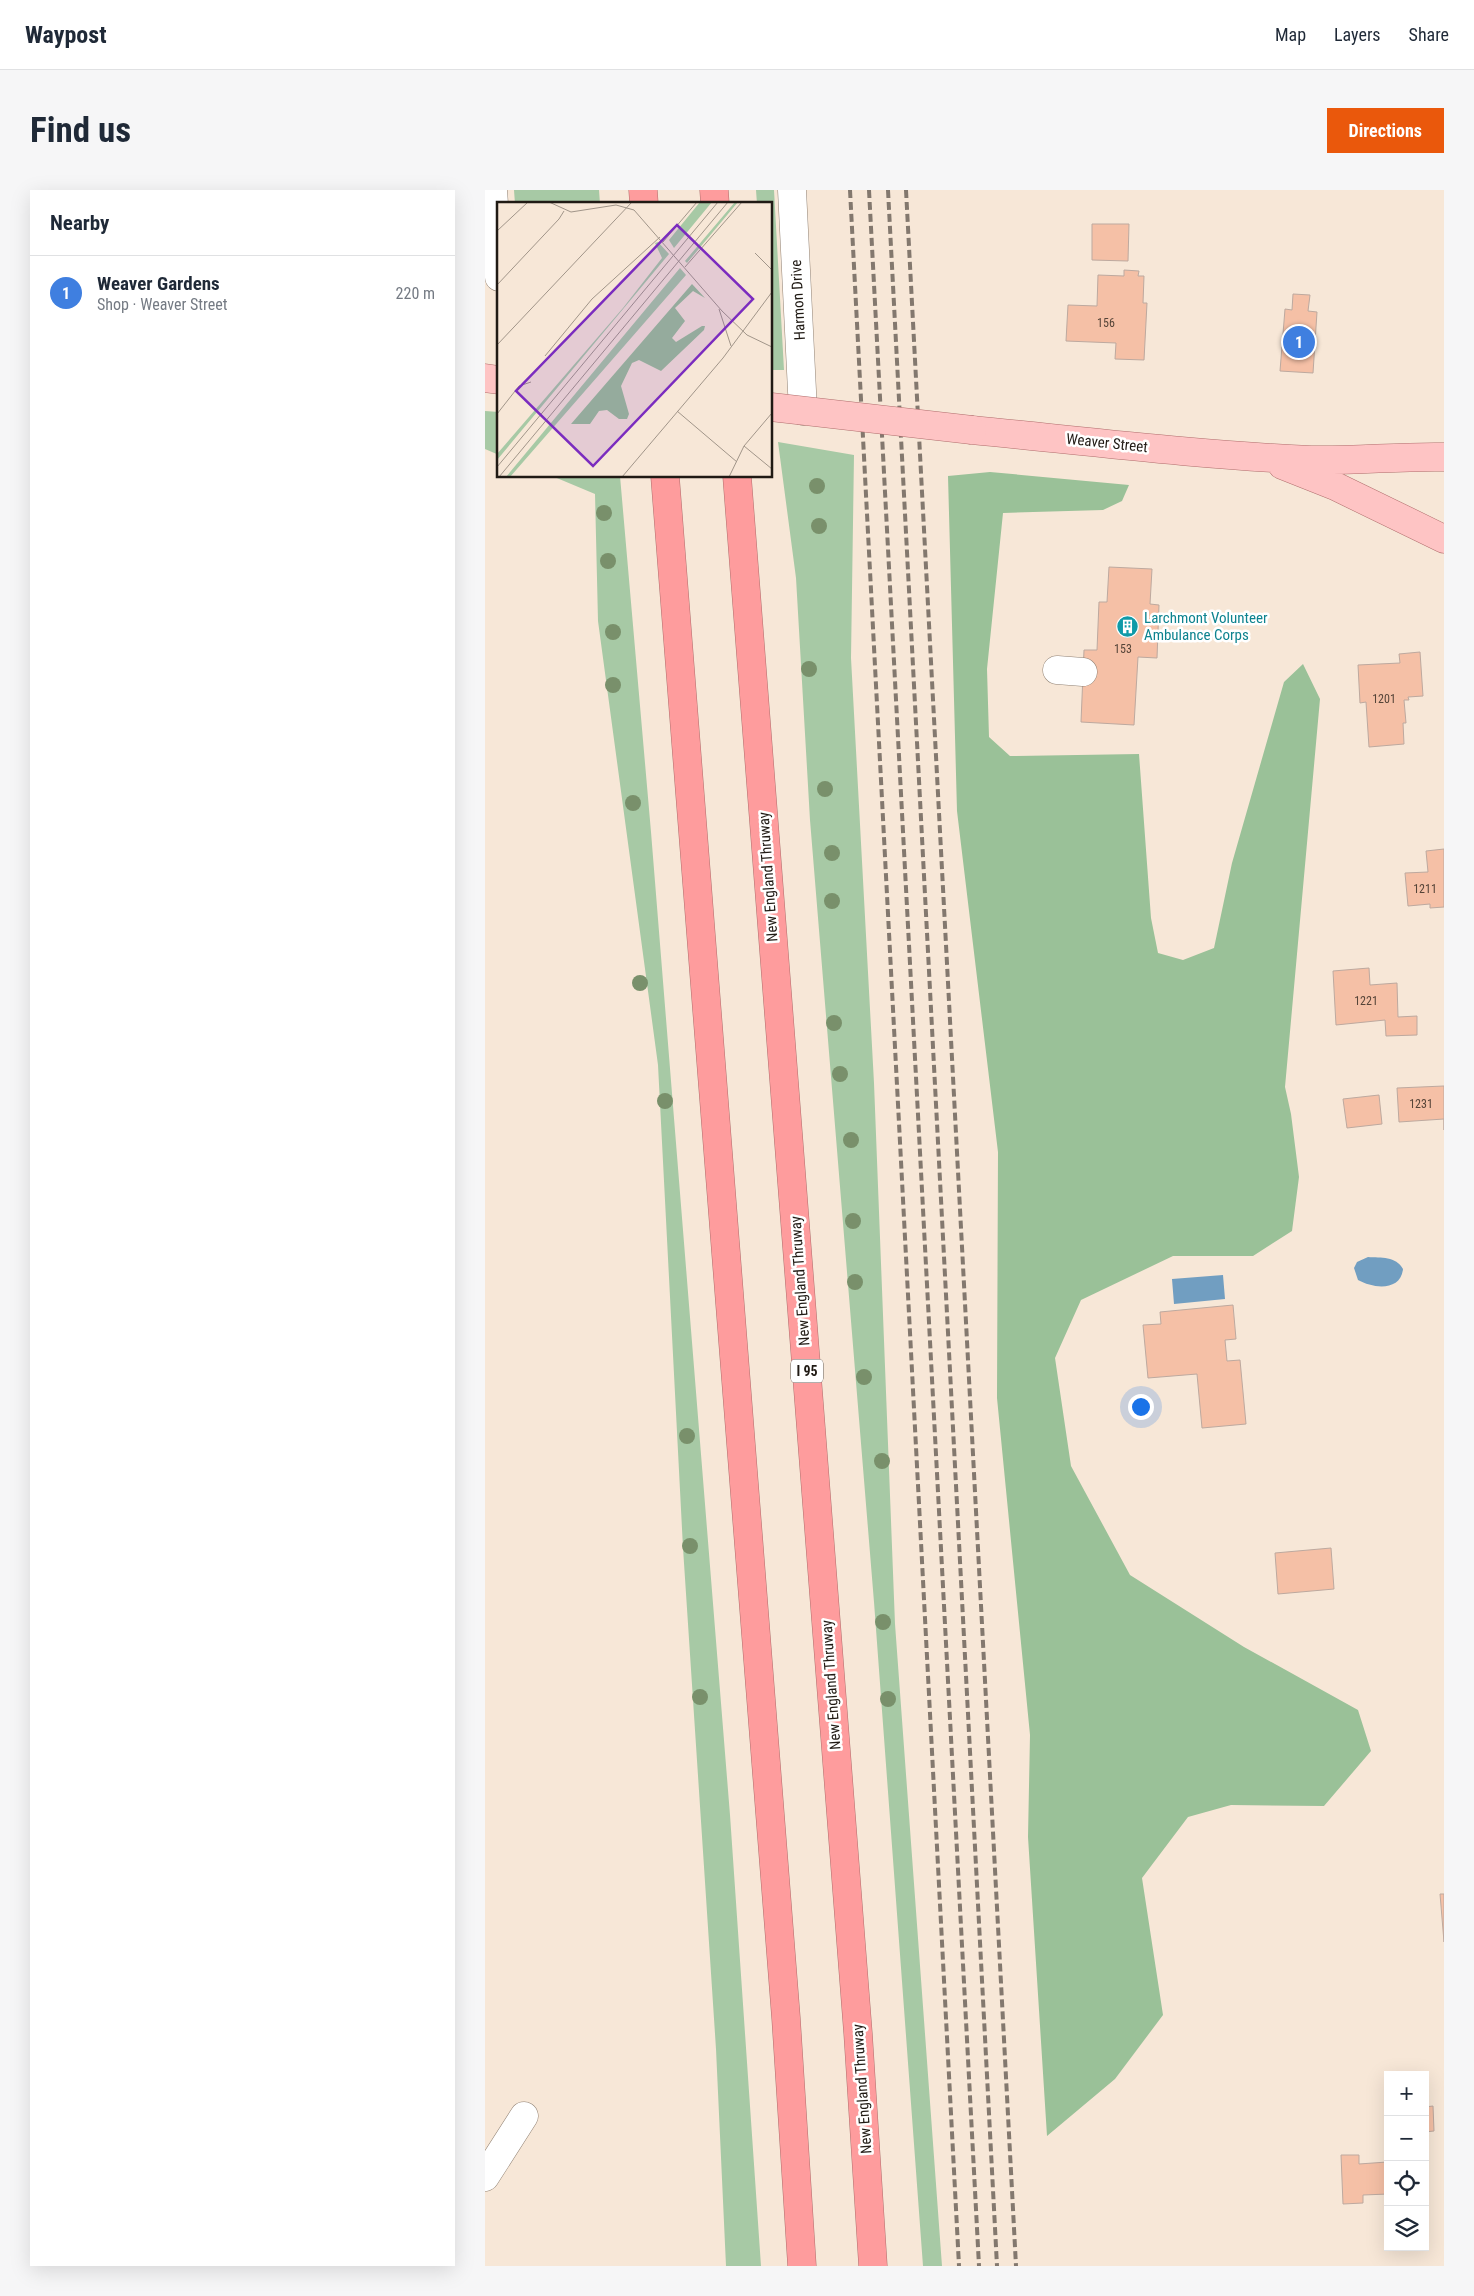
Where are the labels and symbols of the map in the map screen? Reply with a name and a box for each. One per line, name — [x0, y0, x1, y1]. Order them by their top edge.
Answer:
inset map — [497, 202, 773, 478]
street label: Harmon Drive — [787, 259, 809, 341]
house number: 156 — [1097, 316, 1115, 330]
pin: 1 — [1283, 323, 1315, 361]
street label: Weaver Street — [1065, 430, 1149, 456]
place label: Larchmont Volunteer Ambulance Corps — [1144, 609, 1268, 644]
building icon: Larchmont Volunteer Ambulance Corps — [1116, 615, 1140, 639]
house number: 153 — [1114, 642, 1132, 656]
house number: 1201 — [1372, 692, 1396, 706]
street label: New England Thruway — [754, 811, 782, 943]
house number: 1211 — [1413, 882, 1437, 896]
house number: 1221 — [1354, 994, 1378, 1008]
house number: 1231 — [1409, 1097, 1433, 1111]
street label: New England Thruway — [786, 1215, 814, 1347]
road number: I 95 — [791, 1360, 823, 1382]
your location — [1128, 1394, 1154, 1420]
street label: New England Thruway — [817, 1619, 845, 1751]
street label: New England Thruway — [848, 2023, 876, 2155]

